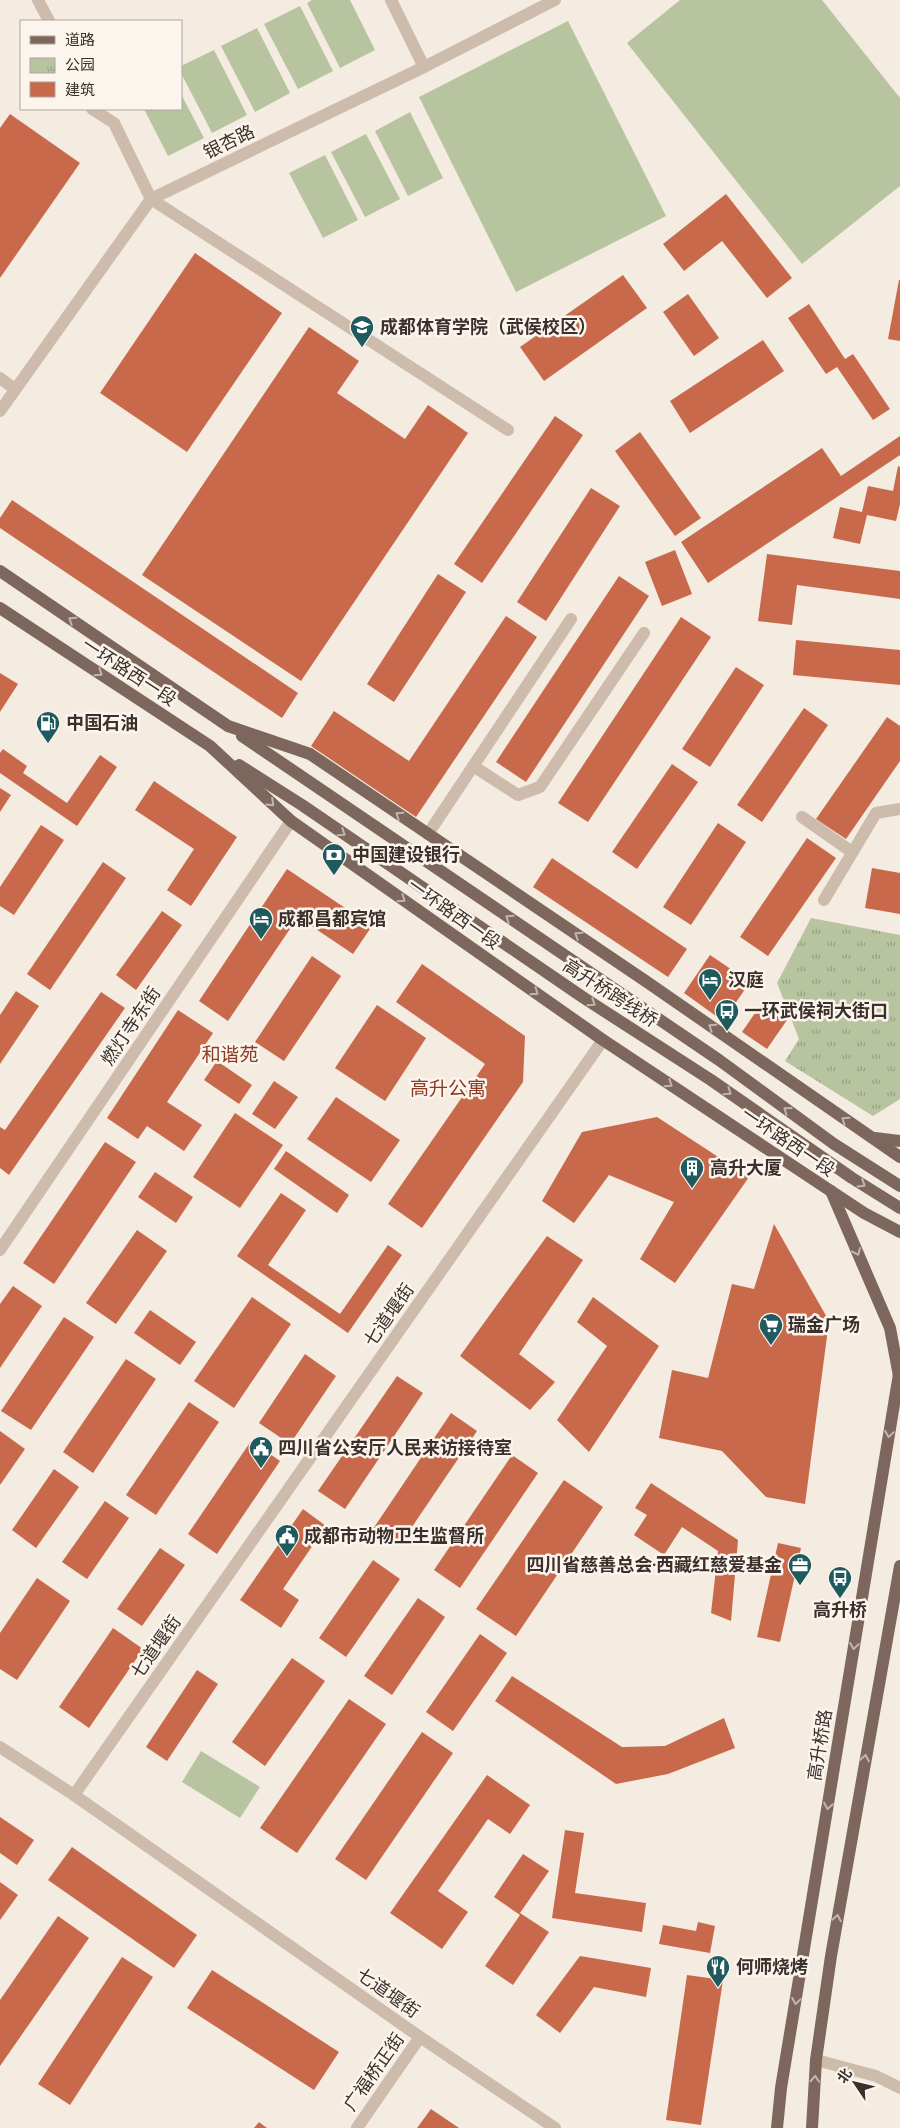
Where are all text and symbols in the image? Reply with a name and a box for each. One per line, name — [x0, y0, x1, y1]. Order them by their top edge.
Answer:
legend — [20, 20, 182, 110]
text: 道路 — [65, 31, 95, 48]
text: 公园 — [65, 56, 95, 73]
text: 建筑 — [65, 81, 95, 98]
street label: 银杏路 — [200, 120, 258, 163]
school or university icon: 成都体育学院（武侯校区） — [349, 314, 375, 348]
place label: 成都体育学院（武侯校区） — [380, 316, 596, 337]
one-way arrow — [68, 617, 78, 626]
street label: 一环路西一段 — [78, 633, 180, 710]
one-way arrow — [93, 667, 103, 676]
fuel station icon: 中国石油 — [35, 710, 61, 744]
place label: 中国石油 — [66, 712, 138, 733]
one-way arrow — [266, 797, 275, 806]
one-way arrow — [396, 812, 405, 821]
one-way arrow — [336, 827, 346, 836]
bank icon: 中国建设银行 — [321, 842, 347, 876]
place label: 中国建设银行 — [352, 844, 460, 865]
street label: 一环路西一段 — [404, 874, 505, 953]
one-way arrow — [396, 893, 406, 902]
hotel icon: 成都昌都宾馆 — [248, 906, 274, 940]
place label: 成都昌都宾馆 — [278, 908, 386, 929]
one-way arrow — [506, 915, 515, 924]
one-way arrow — [574, 932, 584, 941]
street label: 高升桥跨线桥 — [559, 954, 661, 1031]
hotel icon: 汉庭 — [697, 967, 723, 1001]
place label: 汉庭 — [728, 969, 764, 990]
street label: 燃灯寺东街 — [97, 983, 164, 1069]
one-way arrow — [529, 986, 539, 995]
one-way arrow — [586, 997, 596, 1006]
bus stop icon: 一环武侯祠大街口 — [714, 998, 740, 1032]
place label: 一环武侯祠大街口 — [744, 1000, 888, 1021]
one-way arrow — [708, 1024, 718, 1033]
district label: 和谐苑 — [201, 1043, 259, 1065]
district label: 高升公寓 — [410, 1077, 486, 1099]
one-way arrow — [663, 1078, 673, 1087]
one-way arrow — [722, 1086, 732, 1095]
street label: 一环路西一段 — [738, 1103, 839, 1180]
one-way arrow — [784, 1107, 793, 1115]
one-way arrow — [841, 1117, 851, 1126]
building icon: 高升大厦 — [679, 1155, 705, 1189]
place label: 高升大厦 — [710, 1157, 782, 1178]
one-way arrow — [856, 1178, 865, 1187]
one-way arrow — [850, 1247, 861, 1256]
street label: 七道堰街 — [359, 1279, 418, 1350]
supermarket icon: 瑞金广场 — [758, 1312, 784, 1346]
place label: 瑞金广场 — [788, 1314, 860, 1335]
one-way arrow — [885, 1429, 895, 1438]
public building icon: 四川省公安厅人民来访接待室 — [248, 1435, 274, 1469]
place label: 四川省公安厅人民来访接待室 — [278, 1437, 512, 1458]
public building icon: 成都市动物卫生监督所 — [274, 1523, 300, 1557]
place label: 成都市动物卫生监督所 — [304, 1525, 484, 1546]
office icon: 四川省慈善总会·西藏红慈爱基金 — [787, 1552, 813, 1586]
place label: 四川省慈善总会·西藏红慈爱基金 — [526, 1554, 782, 1575]
bus stop icon: 高升桥 — [827, 1565, 853, 1599]
place label: 高升桥 — [813, 1599, 867, 1620]
street label: 七道堰街 — [126, 1611, 185, 1682]
one-way arrow — [850, 1642, 860, 1650]
street label: 高升桥路 — [804, 1708, 836, 1782]
one-way arrow — [859, 1754, 869, 1763]
one-way arrow — [823, 1802, 833, 1811]
one-way arrow — [832, 1914, 842, 1923]
restaurant icon: 何师烧烤 — [705, 1954, 731, 1988]
place label: 何师烧烤 — [736, 1956, 808, 1977]
street label: 七道堰街 — [353, 1963, 424, 2022]
one-way arrow — [791, 1997, 801, 2005]
street label: 广福桥正街 — [339, 2029, 408, 2115]
north arrow — [830, 2058, 880, 2108]
text: 北 — [834, 2065, 855, 2086]
one-way arrow — [809, 2075, 820, 2083]

